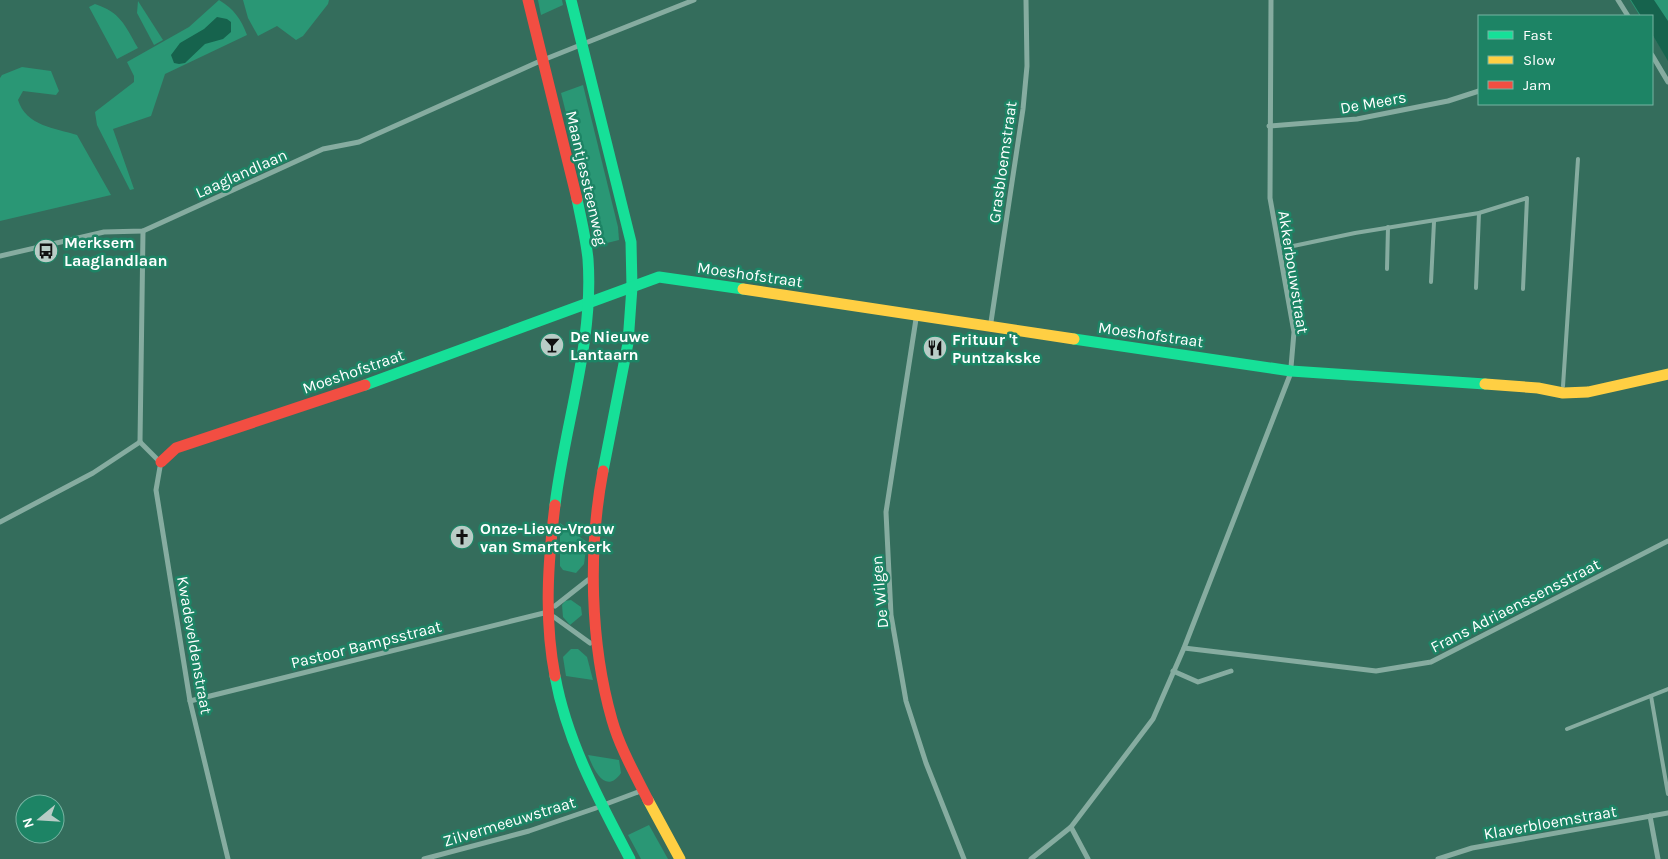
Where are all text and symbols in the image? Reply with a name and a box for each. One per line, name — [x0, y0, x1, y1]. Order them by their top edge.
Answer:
legend — [1478, 15, 1653, 105]
text: Fast — [1523, 26, 1553, 44]
text: Slow — [1523, 51, 1555, 69]
text: Jam — [1523, 76, 1551, 94]
street label: De Meers — [1339, 87, 1408, 118]
street label: Grasbloemstraat — [985, 100, 1020, 224]
street label: Maantjessteenweg — [562, 109, 611, 247]
street label: Laaglandlaan — [192, 145, 290, 202]
street label: Akkerbouwstraat — [1274, 209, 1313, 335]
place label: Merksem Laaglandlaan — [64, 233, 168, 270]
bus stop icon: Merksem Laaglandlaan — [33, 238, 59, 264]
street label: Moeshofstraat — [696, 258, 804, 291]
street label: Moeshofstraat — [1097, 318, 1205, 351]
place label: De Nieuwe Lantaarn — [570, 327, 649, 364]
place label: Frituur 't Puntzakske — [952, 330, 1041, 367]
bar icon: De Nieuwe Lantaarn — [539, 332, 565, 358]
restaurant icon: Frituur 't Puntzakske — [922, 335, 948, 361]
street label: Moeshofstraat — [300, 345, 406, 398]
place label: Onze-Lieve-Vrouw van Smartenkerk — [480, 519, 614, 556]
church icon: Onze-Lieve-Vrouw van Smartenkerk — [449, 524, 475, 550]
street label: Frans Adriaenssensstraat — [1427, 554, 1603, 657]
street label: De Wilgen — [867, 555, 892, 629]
street label: Kwadeveldenstraat — [173, 575, 216, 716]
street label: Pastoor Bampsstraat — [289, 617, 443, 672]
street label: Zilvermeeuwstraat — [441, 792, 578, 851]
north arrow — [15, 794, 65, 844]
street label: Klaverbloemstraat — [1482, 801, 1618, 844]
text: N — [18, 815, 38, 830]

